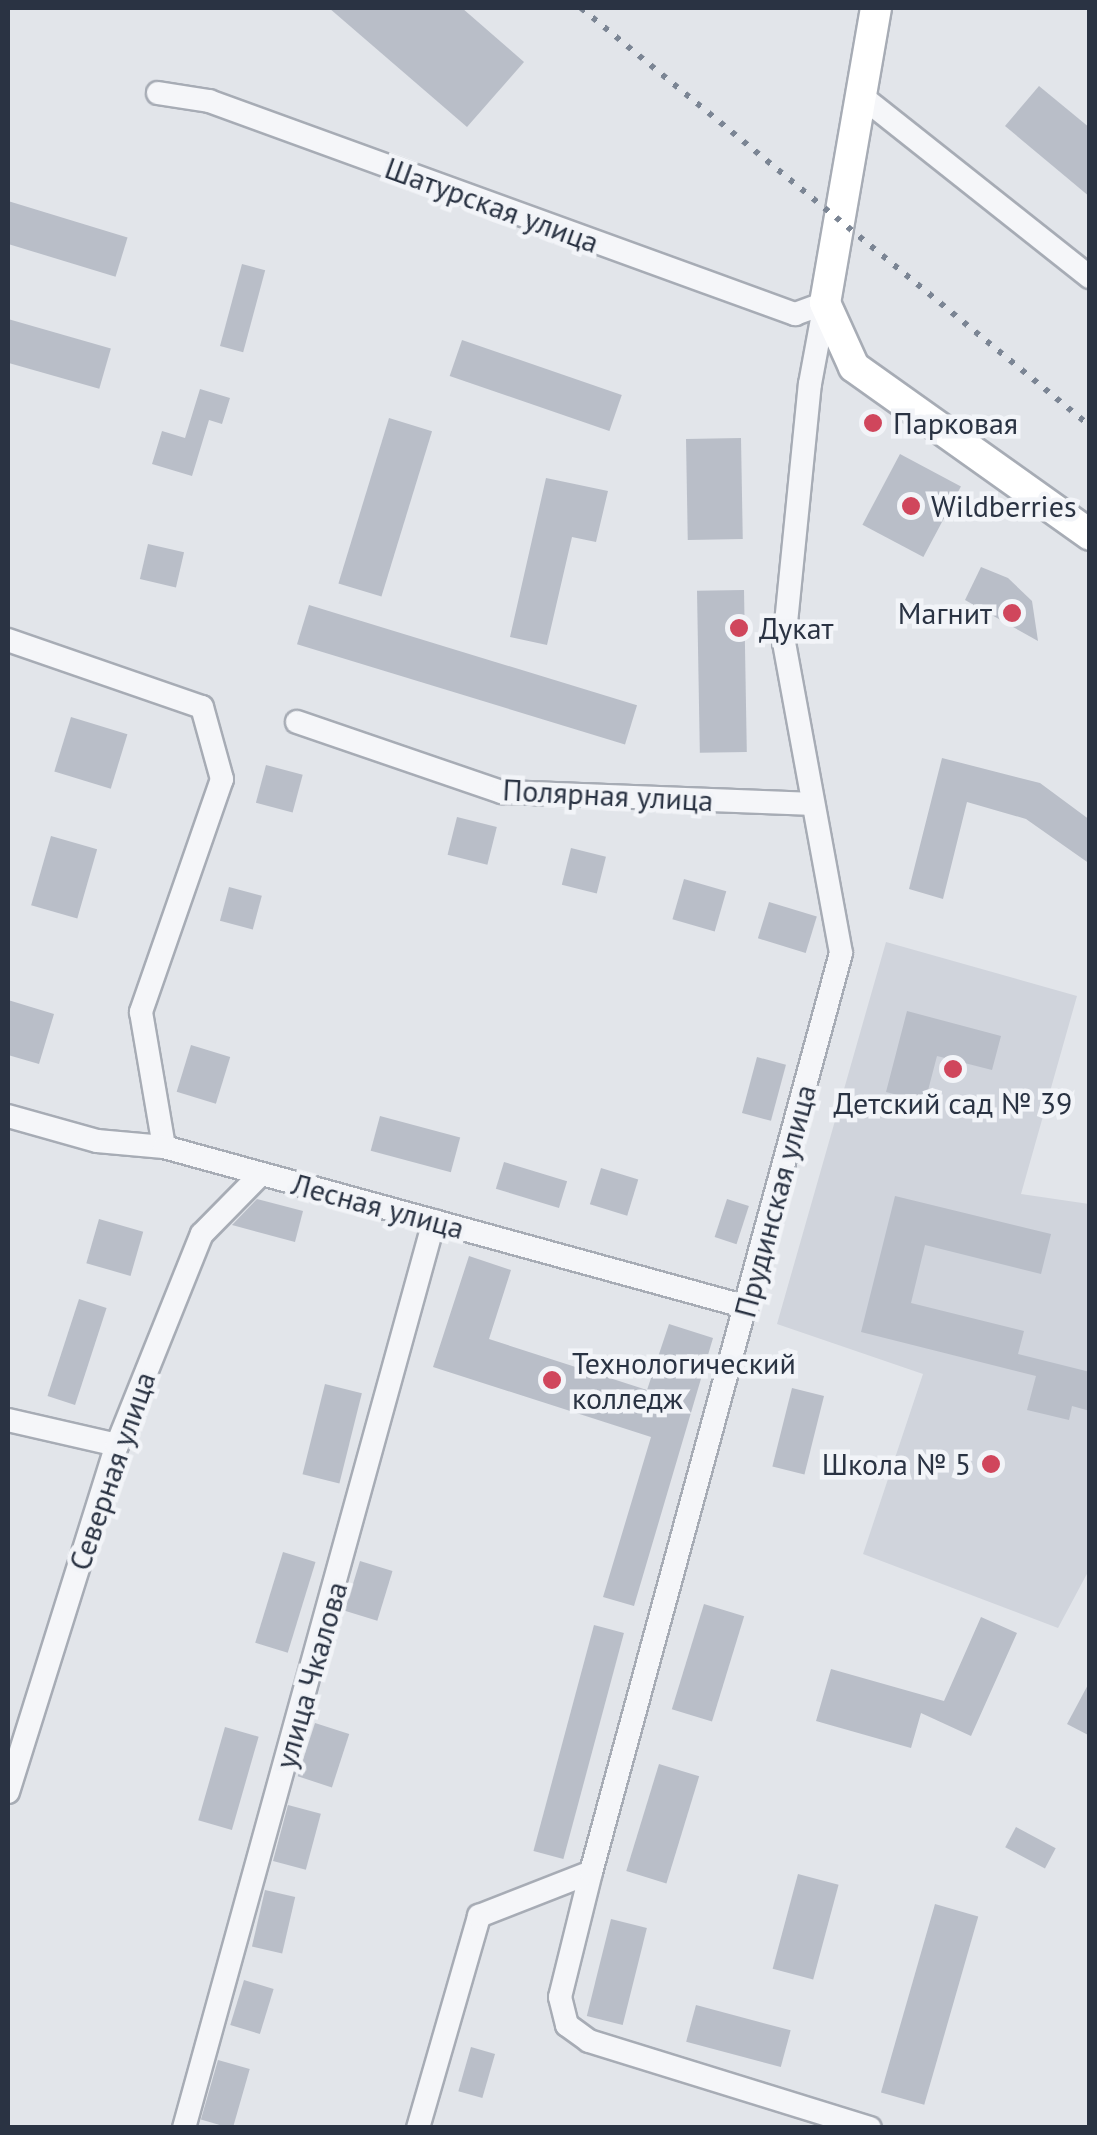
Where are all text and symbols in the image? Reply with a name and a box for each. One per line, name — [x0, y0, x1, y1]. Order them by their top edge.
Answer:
street label: Шатурская улица — [380, 150, 604, 260]
place label: Парковая — [893, 405, 1018, 441]
marker: Парковая — [862, 412, 884, 434]
place label: Wildberries — [931, 488, 1077, 524]
marker: Wildberries — [900, 495, 922, 517]
place label: Магнит — [898, 595, 992, 631]
marker: Магнит — [1001, 602, 1023, 624]
place label: Дукат — [759, 610, 833, 646]
marker: Дукат — [728, 617, 750, 639]
street label: Полярная улица — [502, 772, 714, 818]
marker: Детский сад № 39 — [942, 1058, 964, 1080]
street label: Прудинская улица — [727, 1081, 823, 1321]
place label: Детский сад № 39 — [834, 1085, 1072, 1121]
street label: Лесная улица — [288, 1166, 468, 1246]
place label: Технологический колледж — [572, 1345, 796, 1416]
street label: Северная улица — [61, 1367, 163, 1575]
marker: Технологический колледж — [541, 1369, 563, 1391]
place label: Школа № 5 — [822, 1446, 971, 1482]
marker: Школа № 5 — [980, 1453, 1002, 1475]
street label: улица Чкалова — [267, 1577, 355, 1773]

